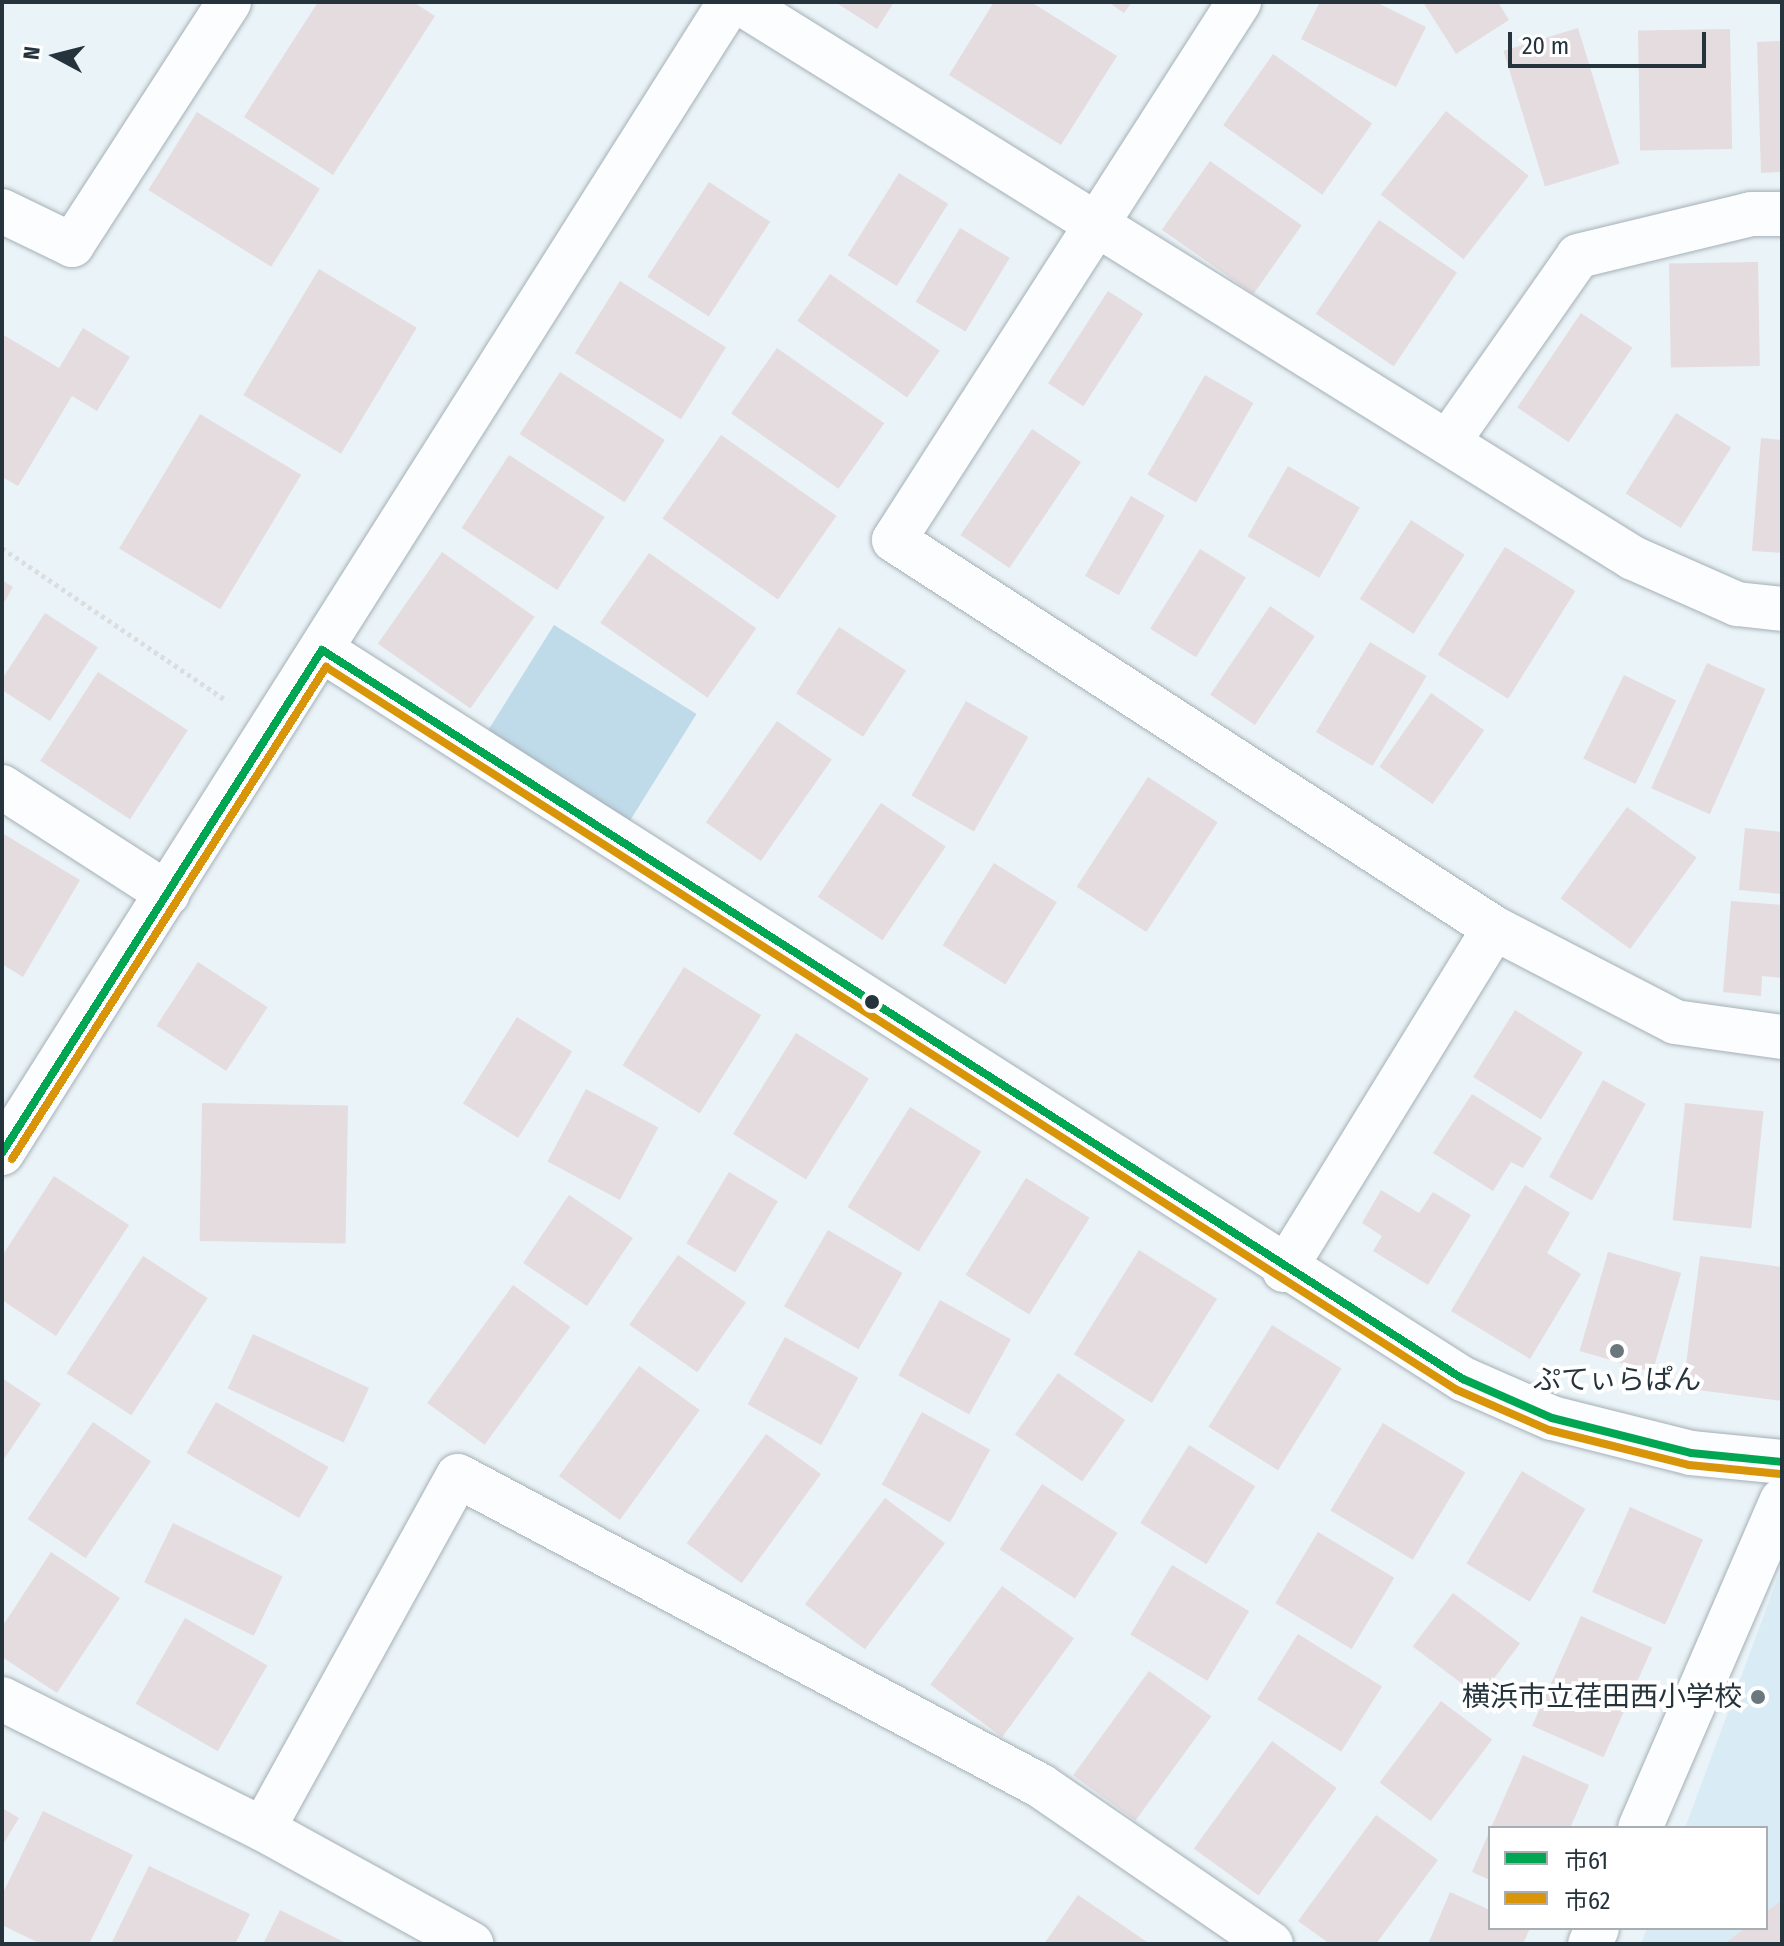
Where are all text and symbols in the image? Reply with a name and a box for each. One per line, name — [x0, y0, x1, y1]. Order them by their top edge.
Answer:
north arrow — [16, 16, 96, 96]
scale bar — [1512, 16, 1710, 66]
text: 20 m — [1522, 32, 1569, 60]
text: N — [17, 45, 46, 61]
unlabelled marker — [864, 994, 880, 1010]
marker: ぷてぃらぱん — [1608, 1342, 1626, 1360]
place label: ぷてぃらぱん — [1533, 1363, 1701, 1397]
place label: 横浜市立荏田西小学校 — [1462, 1680, 1742, 1714]
marker: 横浜市立荏田西小学校 — [1749, 1688, 1767, 1706]
legend — [1488, 1826, 1768, 1930]
text: 市61 — [1564, 1847, 1608, 1875]
text: 市62 — [1564, 1887, 1610, 1915]

